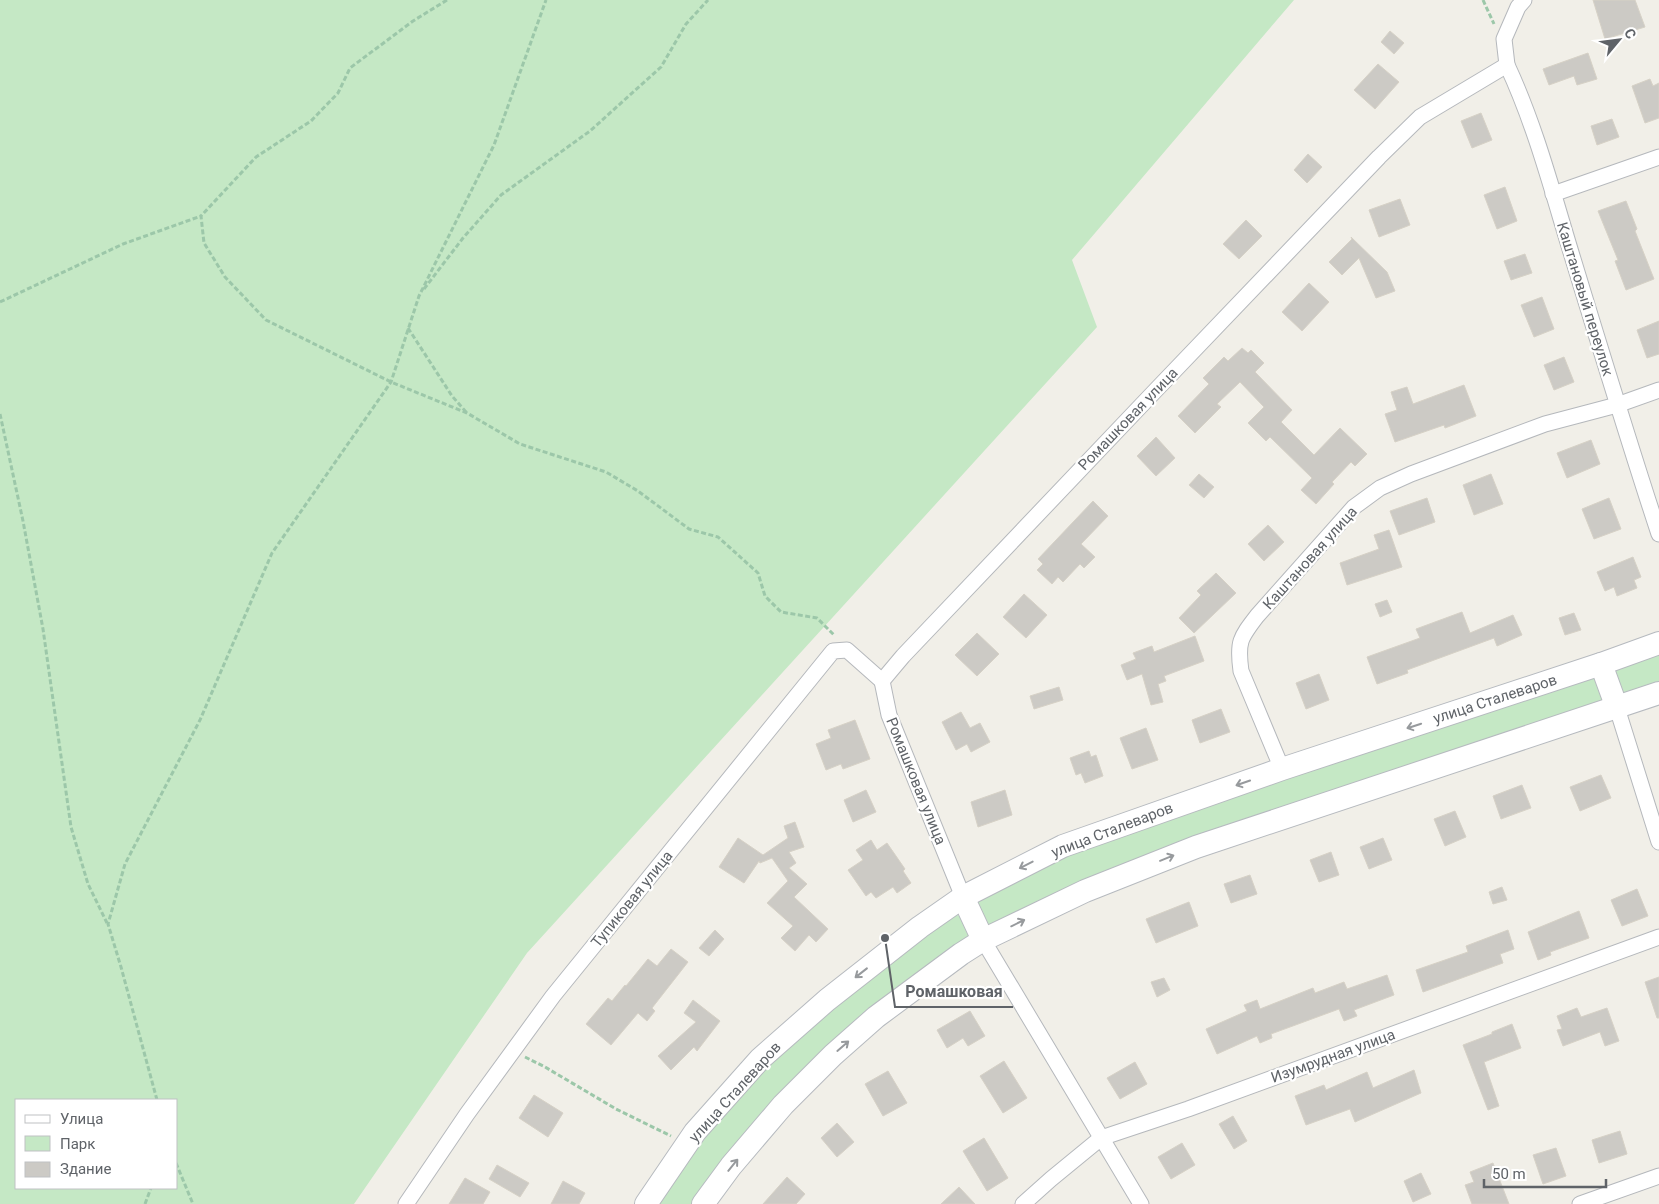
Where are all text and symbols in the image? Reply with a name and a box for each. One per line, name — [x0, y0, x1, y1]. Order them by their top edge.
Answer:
north arrow — [1594, 15, 1644, 65]
text: С — [1621, 26, 1640, 42]
street label: Каштановый переулок — [1553, 220, 1617, 378]
street label: Ромашковая улица — [1074, 364, 1182, 474]
street label: Каштановая улица — [1259, 503, 1361, 613]
street label: улица Сталеваров — [1431, 671, 1559, 727]
street label: Ромашковая улица — [882, 715, 950, 847]
one-way arrow — [1406, 721, 1422, 731]
one-way arrow — [1235, 778, 1251, 788]
street label: улица Сталеваров — [1049, 799, 1175, 861]
street label: Тупиковая улица — [587, 847, 677, 951]
one-way arrow — [1159, 853, 1174, 862]
one-way arrow — [1019, 861, 1034, 870]
one-way arrow — [1010, 918, 1025, 927]
one-way arrow — [855, 967, 868, 978]
callout: Ромашковая — [895, 976, 1013, 1007]
text: Ромашковая — [905, 982, 1003, 1001]
street label: Изумрудная улица — [1269, 1025, 1397, 1087]
street label: улица Сталеваров — [685, 1038, 785, 1146]
one-way arrow — [837, 1040, 850, 1052]
legend — [15, 1099, 178, 1189]
text: Улица — [60, 1110, 103, 1128]
text: Парк — [60, 1135, 95, 1153]
scale bar — [1484, 1156, 1606, 1188]
one-way arrow — [727, 1159, 738, 1172]
text: Здание — [60, 1160, 111, 1178]
text: 50 m — [1492, 1165, 1526, 1183]

